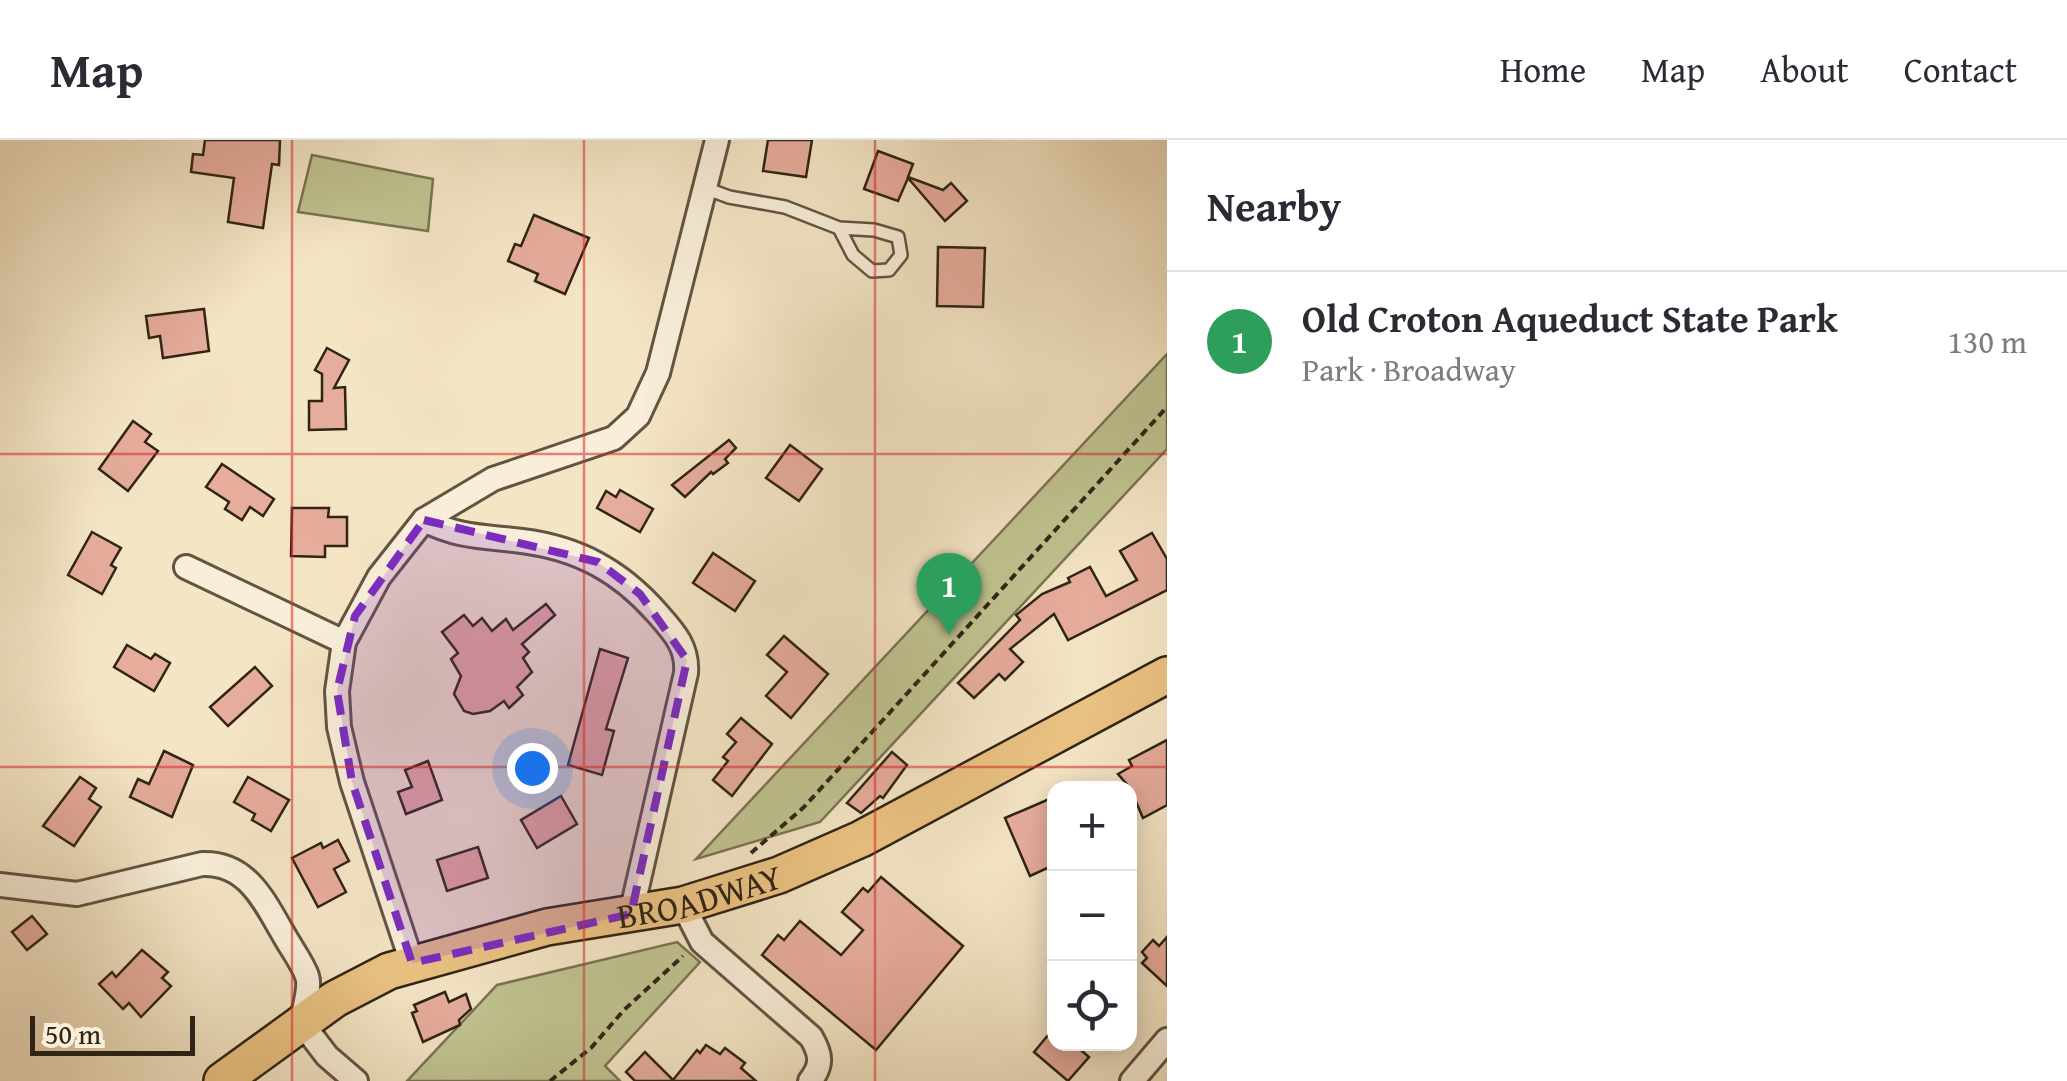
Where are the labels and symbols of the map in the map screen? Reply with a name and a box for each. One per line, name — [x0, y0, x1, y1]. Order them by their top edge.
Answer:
pin: 1 — [916, 552, 982, 635]
your location — [507, 743, 558, 794]
street label: BROADWAY — [613, 850, 788, 941]
scale bar — [30, 1011, 195, 1056]

